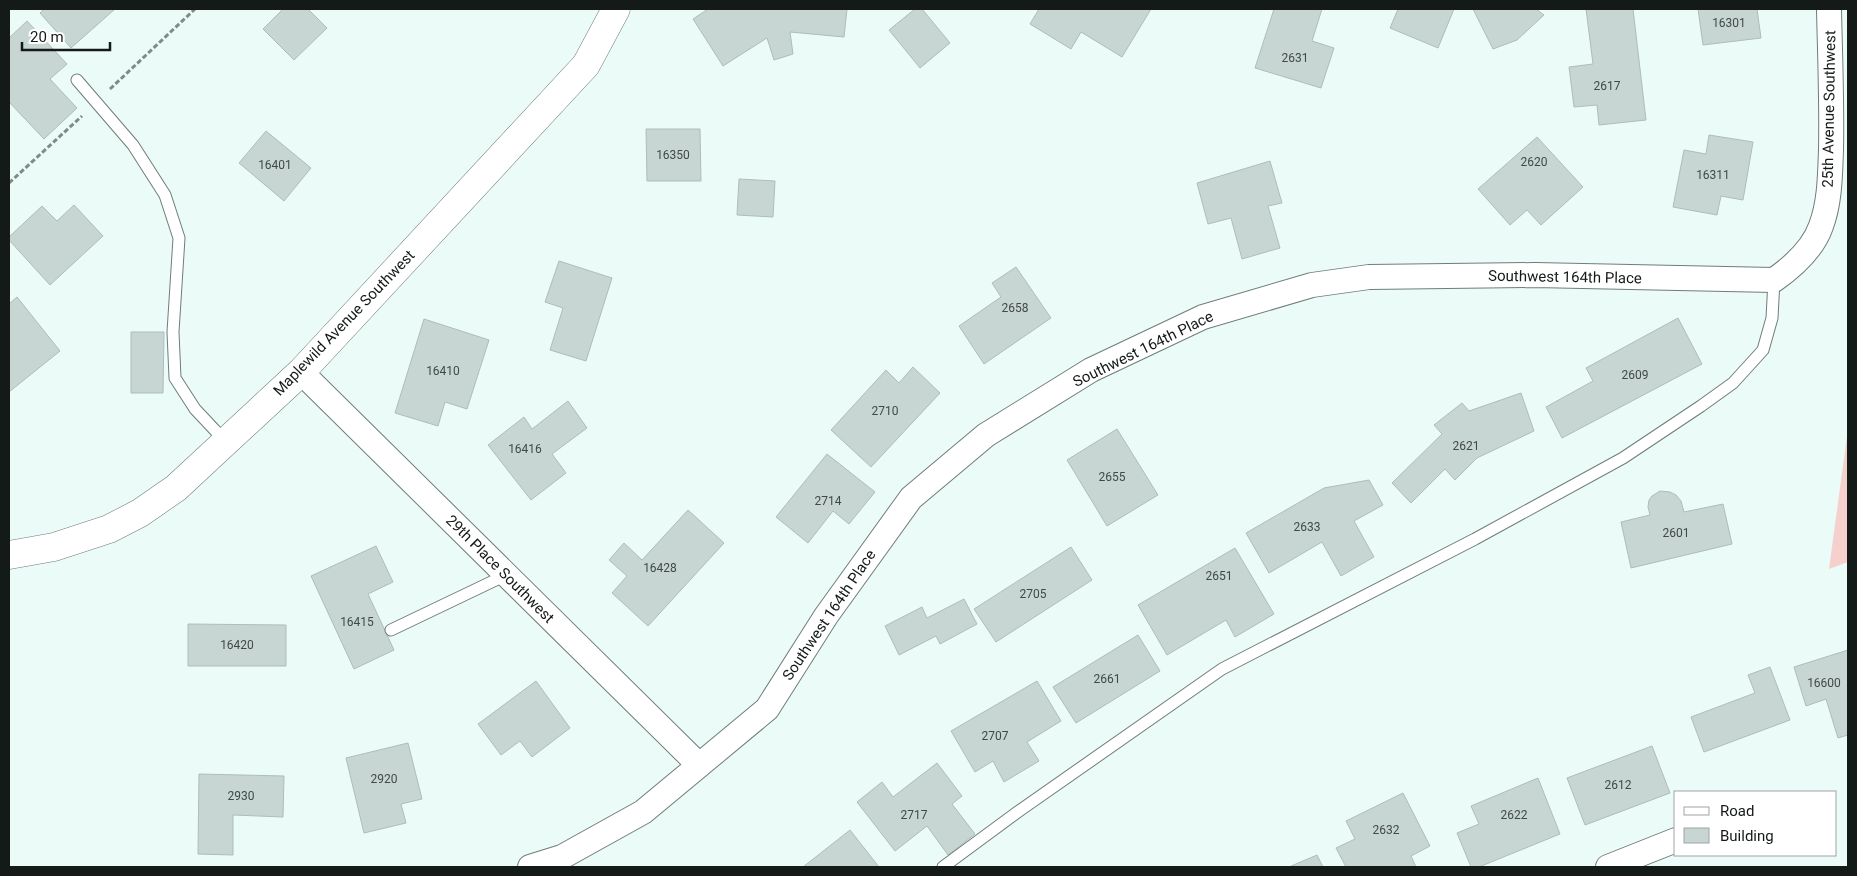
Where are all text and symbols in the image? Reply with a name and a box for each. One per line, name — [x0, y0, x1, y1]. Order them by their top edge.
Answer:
house number: 16301 — [1712, 16, 1746, 30]
scale bar — [22, 20, 110, 52]
text: 20 m — [30, 28, 64, 46]
street label: 25th Avenue Southwest — [1819, 30, 1839, 188]
house number: 2631 — [1282, 51, 1308, 65]
house number: 2617 — [1594, 79, 1621, 93]
house number: 16350 — [656, 148, 690, 162]
house number: 2620 — [1521, 155, 1548, 169]
house number: 16401 — [258, 158, 292, 172]
house number: 16311 — [1696, 168, 1730, 182]
street label: Maplewild Avenue Southwest — [270, 246, 418, 400]
street label: Southwest 164th Place — [1488, 267, 1642, 287]
house number: 2658 — [1002, 301, 1029, 315]
street label: Southwest 164th Place — [1070, 307, 1216, 391]
house number: 16410 — [426, 364, 460, 378]
house number: 2609 — [1622, 368, 1648, 382]
house number: 2710 — [872, 404, 899, 418]
house number: 2621 — [1453, 439, 1479, 453]
house number: 16416 — [508, 442, 542, 456]
house number: 2655 — [1099, 470, 1126, 484]
house number: 2714 — [815, 494, 842, 508]
street label: 29th Place Southwest — [442, 511, 558, 627]
house number: 2633 — [1294, 520, 1320, 534]
house number: 2601 — [1663, 526, 1689, 540]
street label: Southwest 164th Place — [779, 546, 879, 684]
house number: 16428 — [643, 561, 677, 575]
house number: 2651 — [1206, 569, 1232, 583]
house number: 2705 — [1020, 587, 1047, 601]
house number: 16415 — [340, 615, 374, 629]
house number: 16420 — [220, 638, 254, 652]
house number: 2661 — [1094, 672, 1120, 686]
house number: 16600 — [1807, 676, 1841, 690]
house number: 2707 — [982, 729, 1009, 743]
house number: 2920 — [371, 772, 398, 786]
house number: 2612 — [1605, 778, 1632, 792]
house number: 2930 — [228, 789, 255, 803]
legend — [1674, 791, 1837, 856]
text: Road — [1720, 802, 1754, 820]
house number: 2717 — [901, 808, 928, 822]
house number: 2622 — [1501, 808, 1528, 822]
house number: 2632 — [1373, 823, 1400, 837]
text: Building — [1720, 827, 1774, 845]

